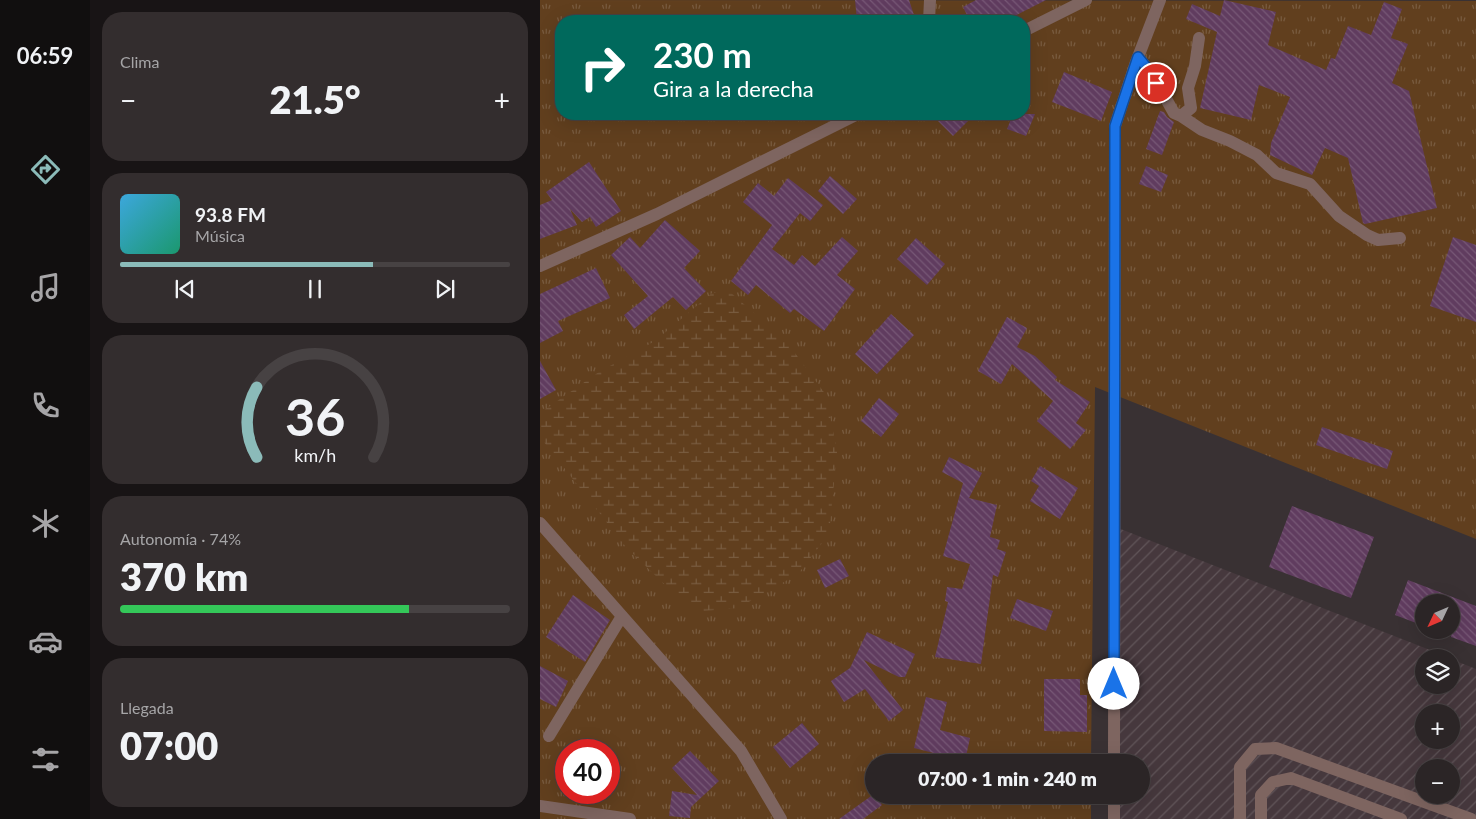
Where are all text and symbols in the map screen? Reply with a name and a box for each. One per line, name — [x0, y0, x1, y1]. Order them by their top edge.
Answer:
text: 230 m — [653, 33, 752, 75]
icon: right — [570, 35, 635, 100]
text: 06:59 — [17, 42, 73, 69]
text: Clima — [120, 52, 159, 71]
pin — [1135, 62, 1177, 104]
icon: arrive — [1142, 69, 1170, 97]
text: Gira a la derecha — [653, 75, 814, 102]
text: 21.5° — [269, 76, 361, 122]
text: − — [120, 83, 136, 117]
text: + — [494, 83, 510, 117]
icon: directions — [28, 152, 63, 187]
text: 93.8 FM — [195, 203, 266, 226]
text: Música — [195, 226, 245, 245]
icon: music — [28, 270, 63, 305]
icon: previous — [171, 275, 199, 303]
icon: pause — [301, 275, 329, 303]
icon: next — [431, 275, 459, 303]
text: 36 — [285, 385, 345, 447]
icon: phone — [28, 388, 63, 423]
text: km/h — [294, 444, 336, 466]
icon: climate — [28, 506, 63, 541]
text: Autonomía · 74% — [120, 529, 241, 548]
text: 370 km — [120, 553, 248, 599]
north arrow — [1415, 594, 1460, 639]
map controls — [1415, 594, 1460, 804]
icon: car — [28, 624, 63, 659]
button: layers — [1415, 649, 1460, 694]
position arrow — [1087, 657, 1139, 709]
text: Llegada — [120, 698, 174, 717]
button: + — [1415, 704, 1460, 749]
text: 07:00 — [120, 722, 218, 768]
speed limit sign: 40 — [555, 739, 620, 804]
icon: filters — [28, 742, 63, 777]
button: − — [1415, 759, 1460, 804]
text: 07:00 · 1 min · 240 m — [918, 767, 1097, 790]

